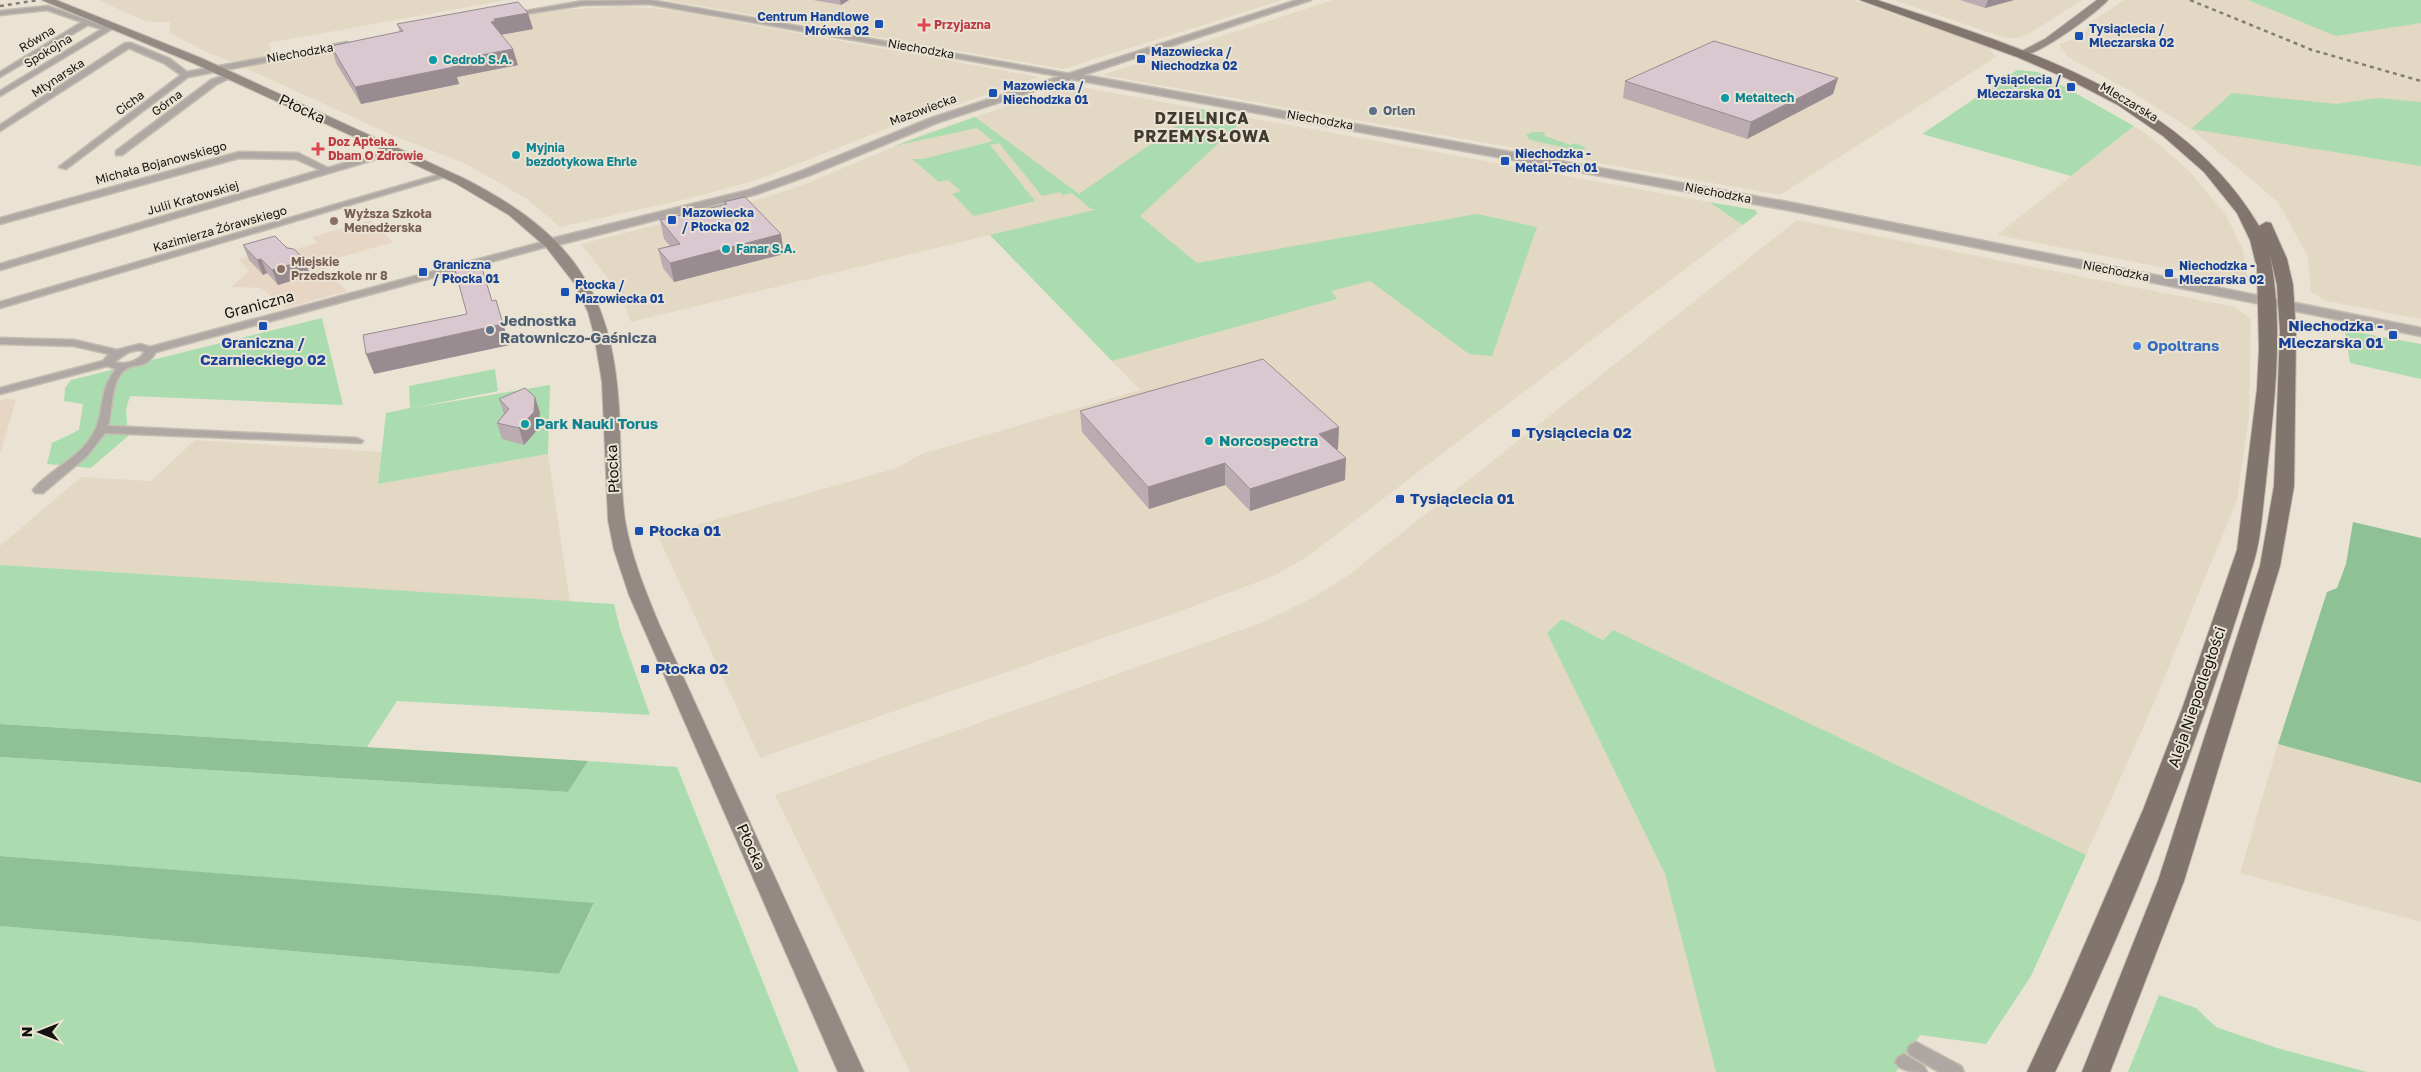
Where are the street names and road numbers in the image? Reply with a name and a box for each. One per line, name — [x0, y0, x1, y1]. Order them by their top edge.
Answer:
street label: Równa — [16, 22, 57, 55]
street label: Spokojna — [21, 30, 74, 71]
street label: Niechodzka — [887, 35, 956, 62]
street label: Niechodzka — [265, 39, 334, 66]
street label: Młynarska — [28, 55, 87, 100]
street label: Mleczarska — [2098, 78, 2161, 125]
street label: Górna — [148, 86, 185, 119]
street label: Cicha — [112, 87, 147, 118]
street label: Płocka — [277, 90, 328, 127]
street label: Mazowiecka — [887, 90, 958, 129]
street label: Niechodzka — [1286, 106, 1355, 133]
street label: Michała Bojanowskiego — [94, 138, 228, 187]
street label: Julii Kratowskiej — [145, 177, 241, 218]
street label: Niechodzka — [1684, 179, 1753, 206]
street label: Kazimierza Żórawskiego — [151, 202, 289, 255]
street label: Niechodzka — [2082, 257, 2151, 284]
street label: Graniczna — [222, 286, 296, 322]
street label: Płocka — [602, 444, 622, 494]
street label: Aleja Niepodległości — [2164, 624, 2229, 769]
street label: Płocka — [734, 821, 770, 873]

